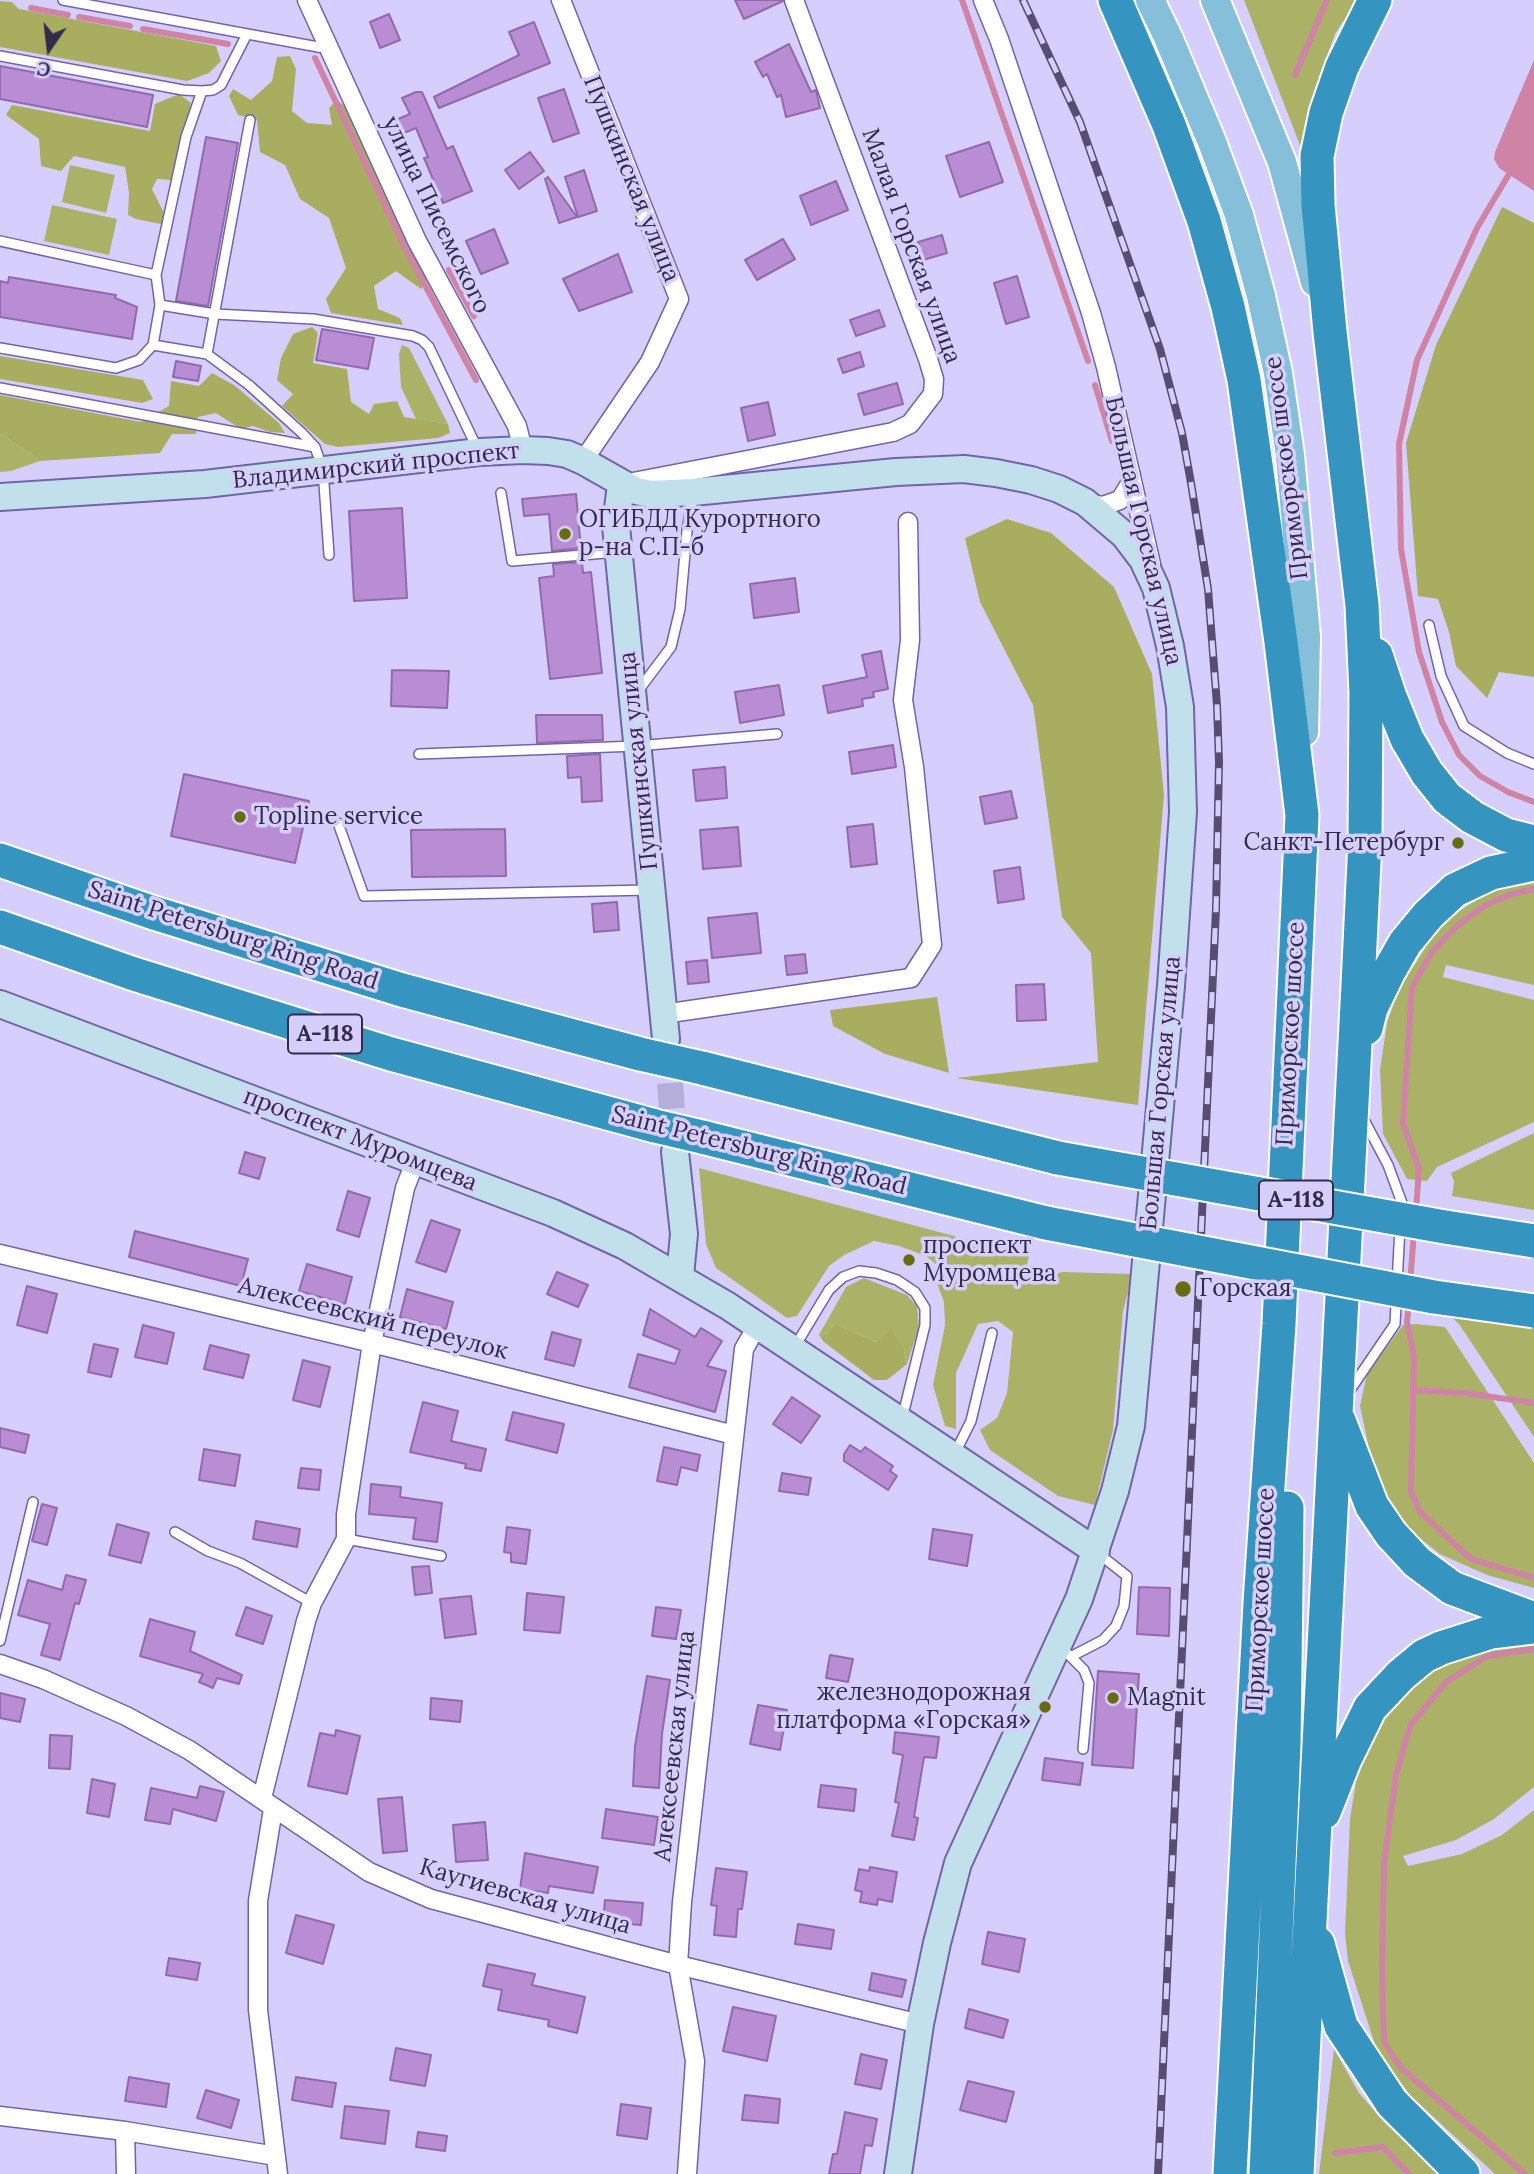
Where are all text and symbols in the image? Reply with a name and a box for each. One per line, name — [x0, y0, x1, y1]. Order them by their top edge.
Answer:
north arrow — [14, 14, 84, 84]
text: С — [35, 56, 53, 83]
street label: Пушкинская улица — [576, 72, 686, 286]
street label: улица Писемского — [376, 112, 496, 318]
street label: Малая Горская улица — [855, 124, 967, 368]
street label: Приморское шоссе — [1259, 355, 1315, 581]
street label: Большая Горская улица — [1098, 394, 1188, 668]
street label: Владимирский проспект — [231, 437, 521, 495]
place label: ОГИБДД Курортного р-на С.П-б — [579, 506, 821, 562]
marker: ОГИБДД Курортного р-на С.П-б — [557, 526, 573, 542]
street label: Пушкинская улица — [613, 650, 665, 872]
place label: Topline service — [254, 803, 423, 831]
marker: Topline service — [232, 809, 248, 825]
place label: Санкт-Петербург — [1243, 829, 1444, 857]
marker: Санкт-Петербург — [1450, 835, 1466, 851]
street label: Saint Petersburg Ring Road — [84, 875, 382, 997]
street label: Приморское шоссе — [1271, 921, 1311, 1147]
street label: Большая Горская улица — [1135, 955, 1187, 1231]
road number: А-118 — [288, 1015, 362, 1054]
street label: проспект Муромцева — [239, 1082, 481, 1198]
street label: Saint Petersburg Ring Road — [608, 1100, 910, 1202]
road number: А-118 — [1259, 1180, 1333, 1219]
place label: проспект Муромцева — [923, 1232, 1056, 1288]
marker: проспект Муромцева — [901, 1252, 917, 1268]
street label: Алексеевский переулок — [235, 1272, 511, 1366]
place label: Горская — [1199, 1275, 1292, 1303]
marker: Горская — [1173, 1279, 1193, 1299]
street label: Приморское шоссе — [1241, 1487, 1281, 1713]
street label: Алексеевская улица — [649, 1629, 701, 1863]
place label: железнодорожная платформа «Горская» — [776, 1679, 1031, 1735]
place label: Magnit — [1127, 1684, 1206, 1712]
marker: Magnit — [1105, 1690, 1121, 1706]
marker: железнодорожная платформа «Горская» — [1037, 1699, 1053, 1715]
street label: Каугиевская улица — [416, 1853, 634, 1941]

